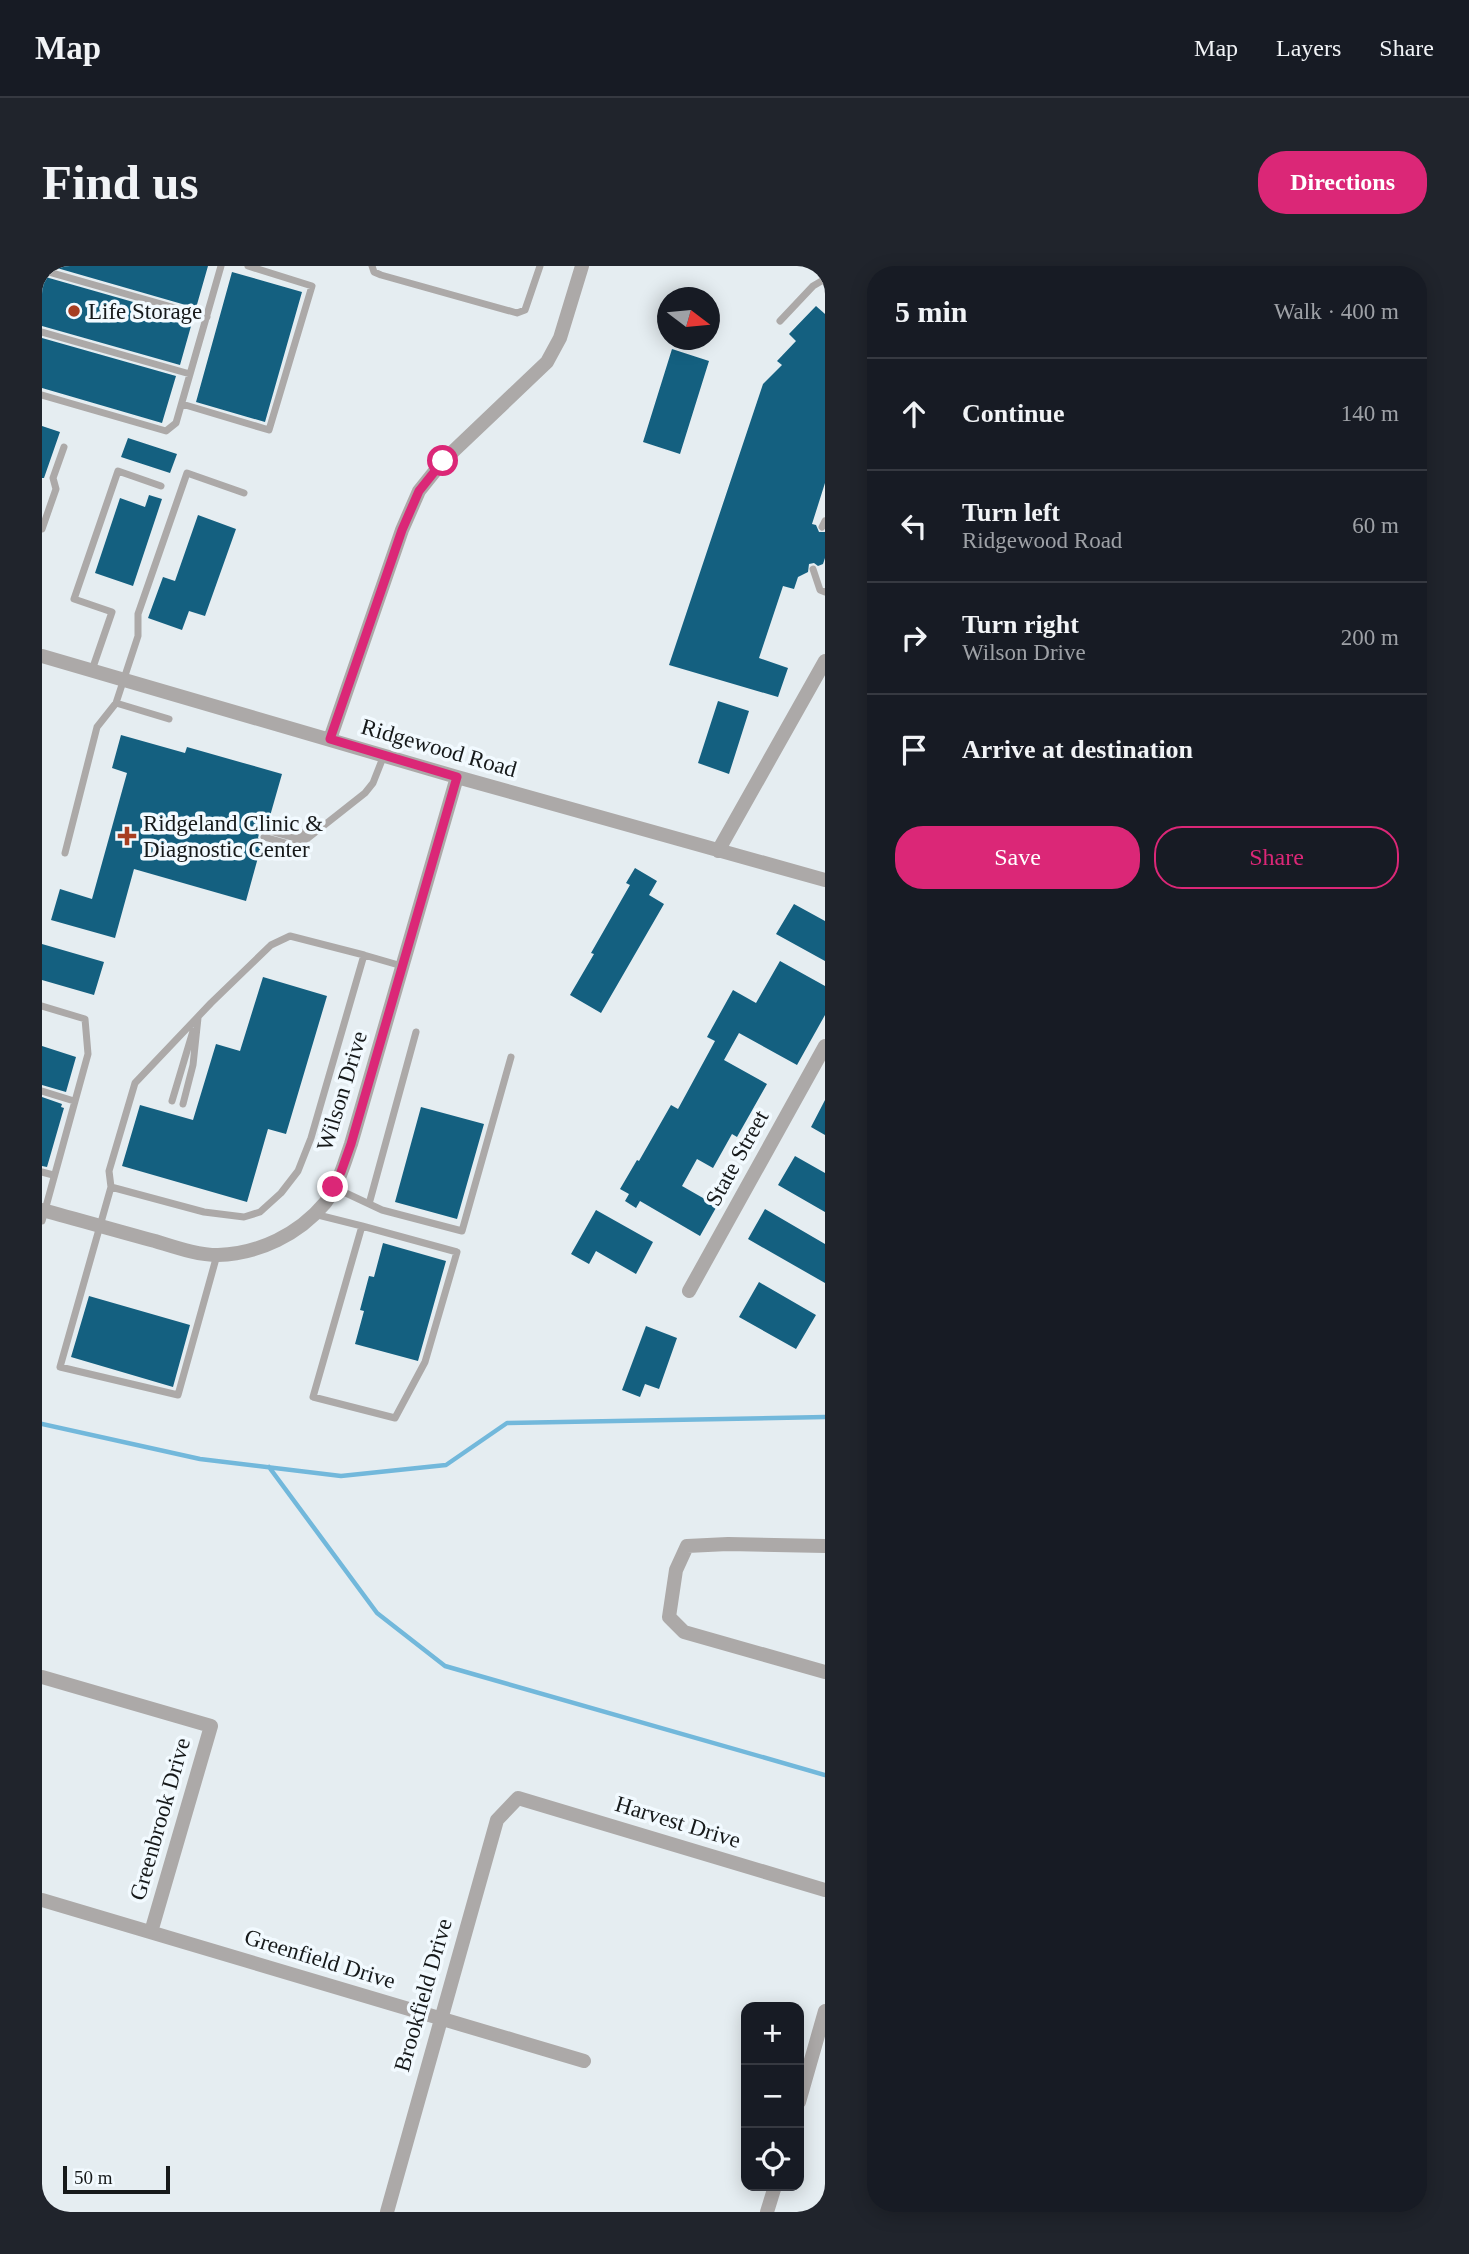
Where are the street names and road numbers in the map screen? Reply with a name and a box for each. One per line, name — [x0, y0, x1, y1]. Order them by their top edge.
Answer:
street label: Ridgewood Road — [358, 714, 520, 782]
street label: Wilson Drive — [312, 1028, 372, 1154]
street label: State Street — [701, 1105, 774, 1210]
street label: Greenbrook Drive — [125, 1735, 195, 1903]
street label: Harvest Drive — [612, 1791, 744, 1853]
street label: Brookfield Drive — [389, 1916, 457, 2074]
street label: Greenfield Drive — [242, 1924, 398, 1994]

